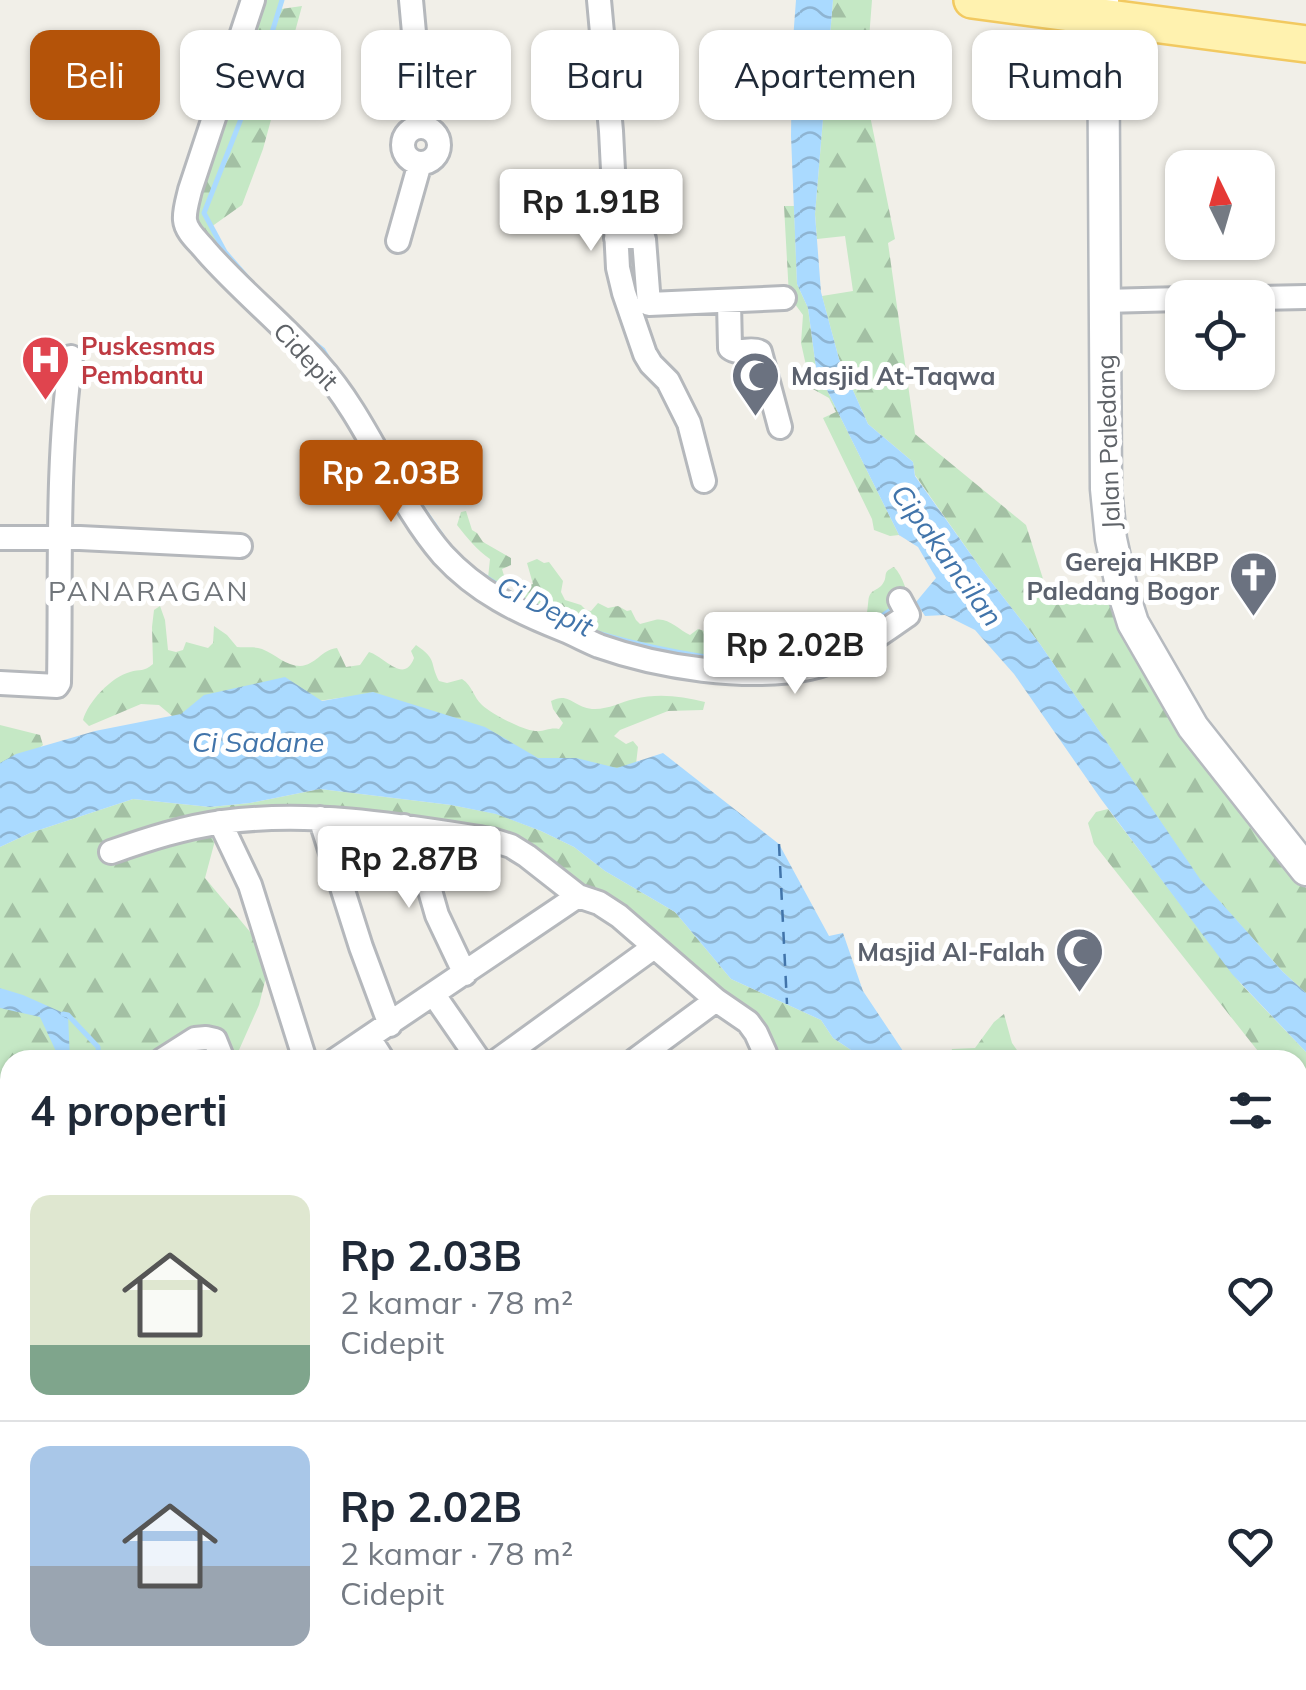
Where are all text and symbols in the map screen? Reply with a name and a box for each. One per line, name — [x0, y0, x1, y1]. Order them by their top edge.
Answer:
chip: Beli — [30, 30, 160, 120]
chip: Sewa — [180, 30, 341, 120]
chip: Filter — [361, 30, 511, 120]
chip: Baru — [531, 30, 679, 120]
chip: Apartemen — [699, 30, 952, 120]
chip: Rumah — [972, 30, 1158, 120]
north arrow — [1165, 150, 1275, 260]
map controls — [1165, 150, 1275, 390]
pin: Rp 1.91B — [488, 169, 694, 254]
text: Rp 1.91B — [522, 181, 660, 221]
button: locate — [1165, 280, 1275, 390]
street label: Cidepit — [267, 315, 346, 396]
place label: Puskesmas Pembantu — [81, 330, 215, 390]
hospital icon: Puskesmas Pembantu — [20, 334, 72, 402]
mosque icon: Masjid At-Taqwa — [730, 350, 782, 418]
street label: Jalan Paledang — [1089, 354, 1126, 530]
place label: Masjid At-Taqwa — [791, 360, 996, 391]
pin: Rp 2.03B — [288, 440, 494, 525]
text: Rp 2.03B — [322, 452, 460, 492]
water label: Cipakancilan — [884, 477, 1011, 633]
place label: Gereja HKBP Paledang Bogor — [1026, 546, 1219, 606]
church icon: Gereja HKBP Paledang Bogor — [1228, 550, 1280, 618]
water label: Ci Depit — [491, 567, 600, 644]
district label: PANARAGAN — [48, 573, 250, 608]
pin: Rp 2.02B — [692, 612, 898, 697]
text: Rp 2.02B — [726, 624, 864, 664]
water label: Ci Sadane — [192, 724, 324, 759]
pin: Rp 2.87B — [306, 826, 512, 911]
text: Rp 2.87B — [340, 838, 478, 878]
mosque icon: Masjid Al-Falah — [1054, 926, 1106, 994]
place label: Masjid Al-Falah — [857, 936, 1045, 967]
icon: filters — [1223, 1083, 1278, 1138]
text: 4 properti — [30, 1084, 227, 1137]
text: Rp 2.03B — [340, 1229, 522, 1282]
icon: home — [110, 1235, 230, 1355]
icon: heart — [1223, 1268, 1278, 1323]
text: 2 kamar · 78 m² — [340, 1282, 573, 1322]
text: Cidepit — [340, 1322, 444, 1362]
text: Rp 2.02B — [340, 1480, 522, 1533]
icon: home — [110, 1486, 230, 1606]
icon: heart — [1223, 1519, 1278, 1574]
text: 2 kamar · 78 m² — [340, 1533, 573, 1573]
text: Cidepit — [340, 1573, 444, 1613]

